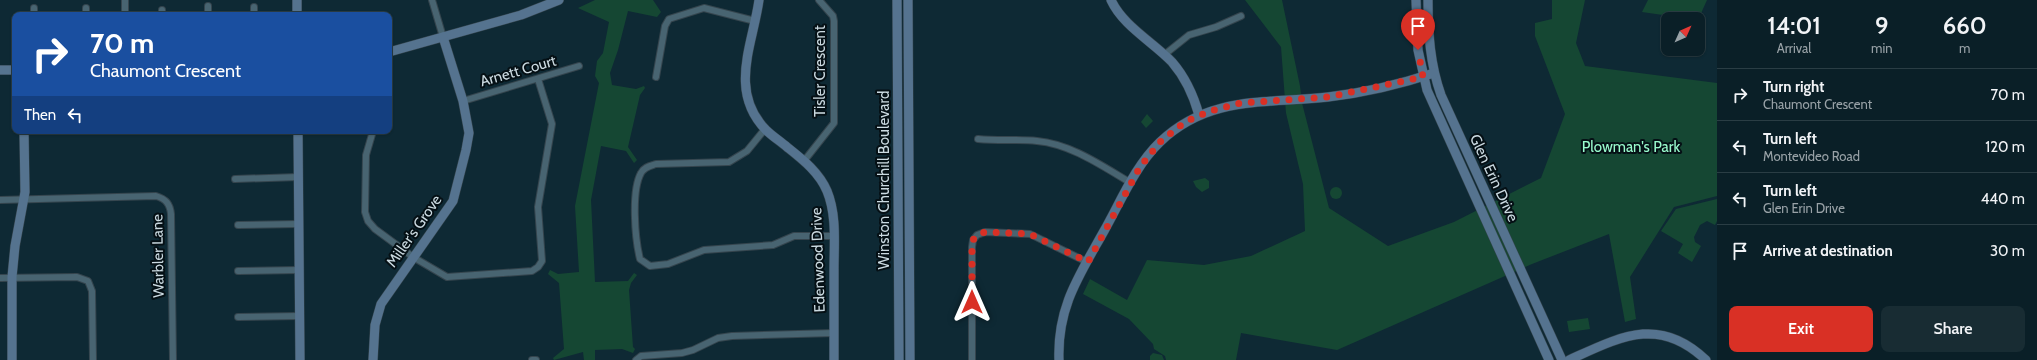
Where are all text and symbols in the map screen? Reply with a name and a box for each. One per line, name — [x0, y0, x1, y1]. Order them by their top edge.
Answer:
pin — [1401, 9, 1435, 50]
text: 14:01 — [1767, 11, 1821, 40]
text: 9 — [1875, 11, 1889, 40]
text: 660 — [1943, 11, 1987, 40]
north arrow — [1661, 12, 1705, 56]
map controls — [1661, 12, 1705, 56]
icon: arrive — [1407, 15, 1429, 37]
street label: Tisler Crescent — [811, 25, 829, 117]
text: 70 m — [90, 26, 154, 60]
icon: right — [24, 28, 76, 80]
text: Arrival — [1777, 40, 1811, 56]
text: min — [1871, 40, 1893, 56]
text: m — [1959, 40, 1970, 56]
street label: Arnett Court — [478, 52, 558, 90]
text: Chaumont Crescent — [90, 60, 241, 82]
text: Turn right — [1763, 78, 1824, 96]
icon: right — [1729, 84, 1751, 106]
text: 70 m — [1991, 86, 2025, 104]
street label: Winston Churchill Boulevard — [875, 91, 893, 269]
text: Chaumont Crescent — [1763, 96, 1872, 112]
icon: left — [64, 104, 86, 126]
text: Then — [24, 106, 56, 124]
text: Turn left — [1763, 130, 1817, 148]
street label: Glen Erin Drive — [1466, 131, 1522, 225]
icon: left — [1729, 136, 1751, 158]
park label: Plowman's Park — [1582, 138, 1681, 156]
text: 120 m — [1985, 138, 2025, 156]
text: Montevideo Road — [1763, 148, 1860, 164]
text: Turn left — [1763, 182, 1817, 200]
icon: left — [1729, 188, 1751, 210]
text: 440 m — [1981, 190, 2025, 208]
street label: Miller's Grove — [382, 191, 446, 271]
text: Glen Erin Drive — [1763, 200, 1845, 216]
street label: Edenwood Drive — [807, 207, 829, 313]
street label: Warbler Lane — [148, 214, 168, 298]
icon: arrive — [1729, 240, 1751, 262]
text: Arrive at destination — [1763, 242, 1893, 260]
text: 30 m — [1990, 242, 2025, 260]
position arrow — [951, 281, 993, 323]
button: Exit — [1729, 306, 1873, 352]
button: Share — [1881, 306, 2025, 352]

